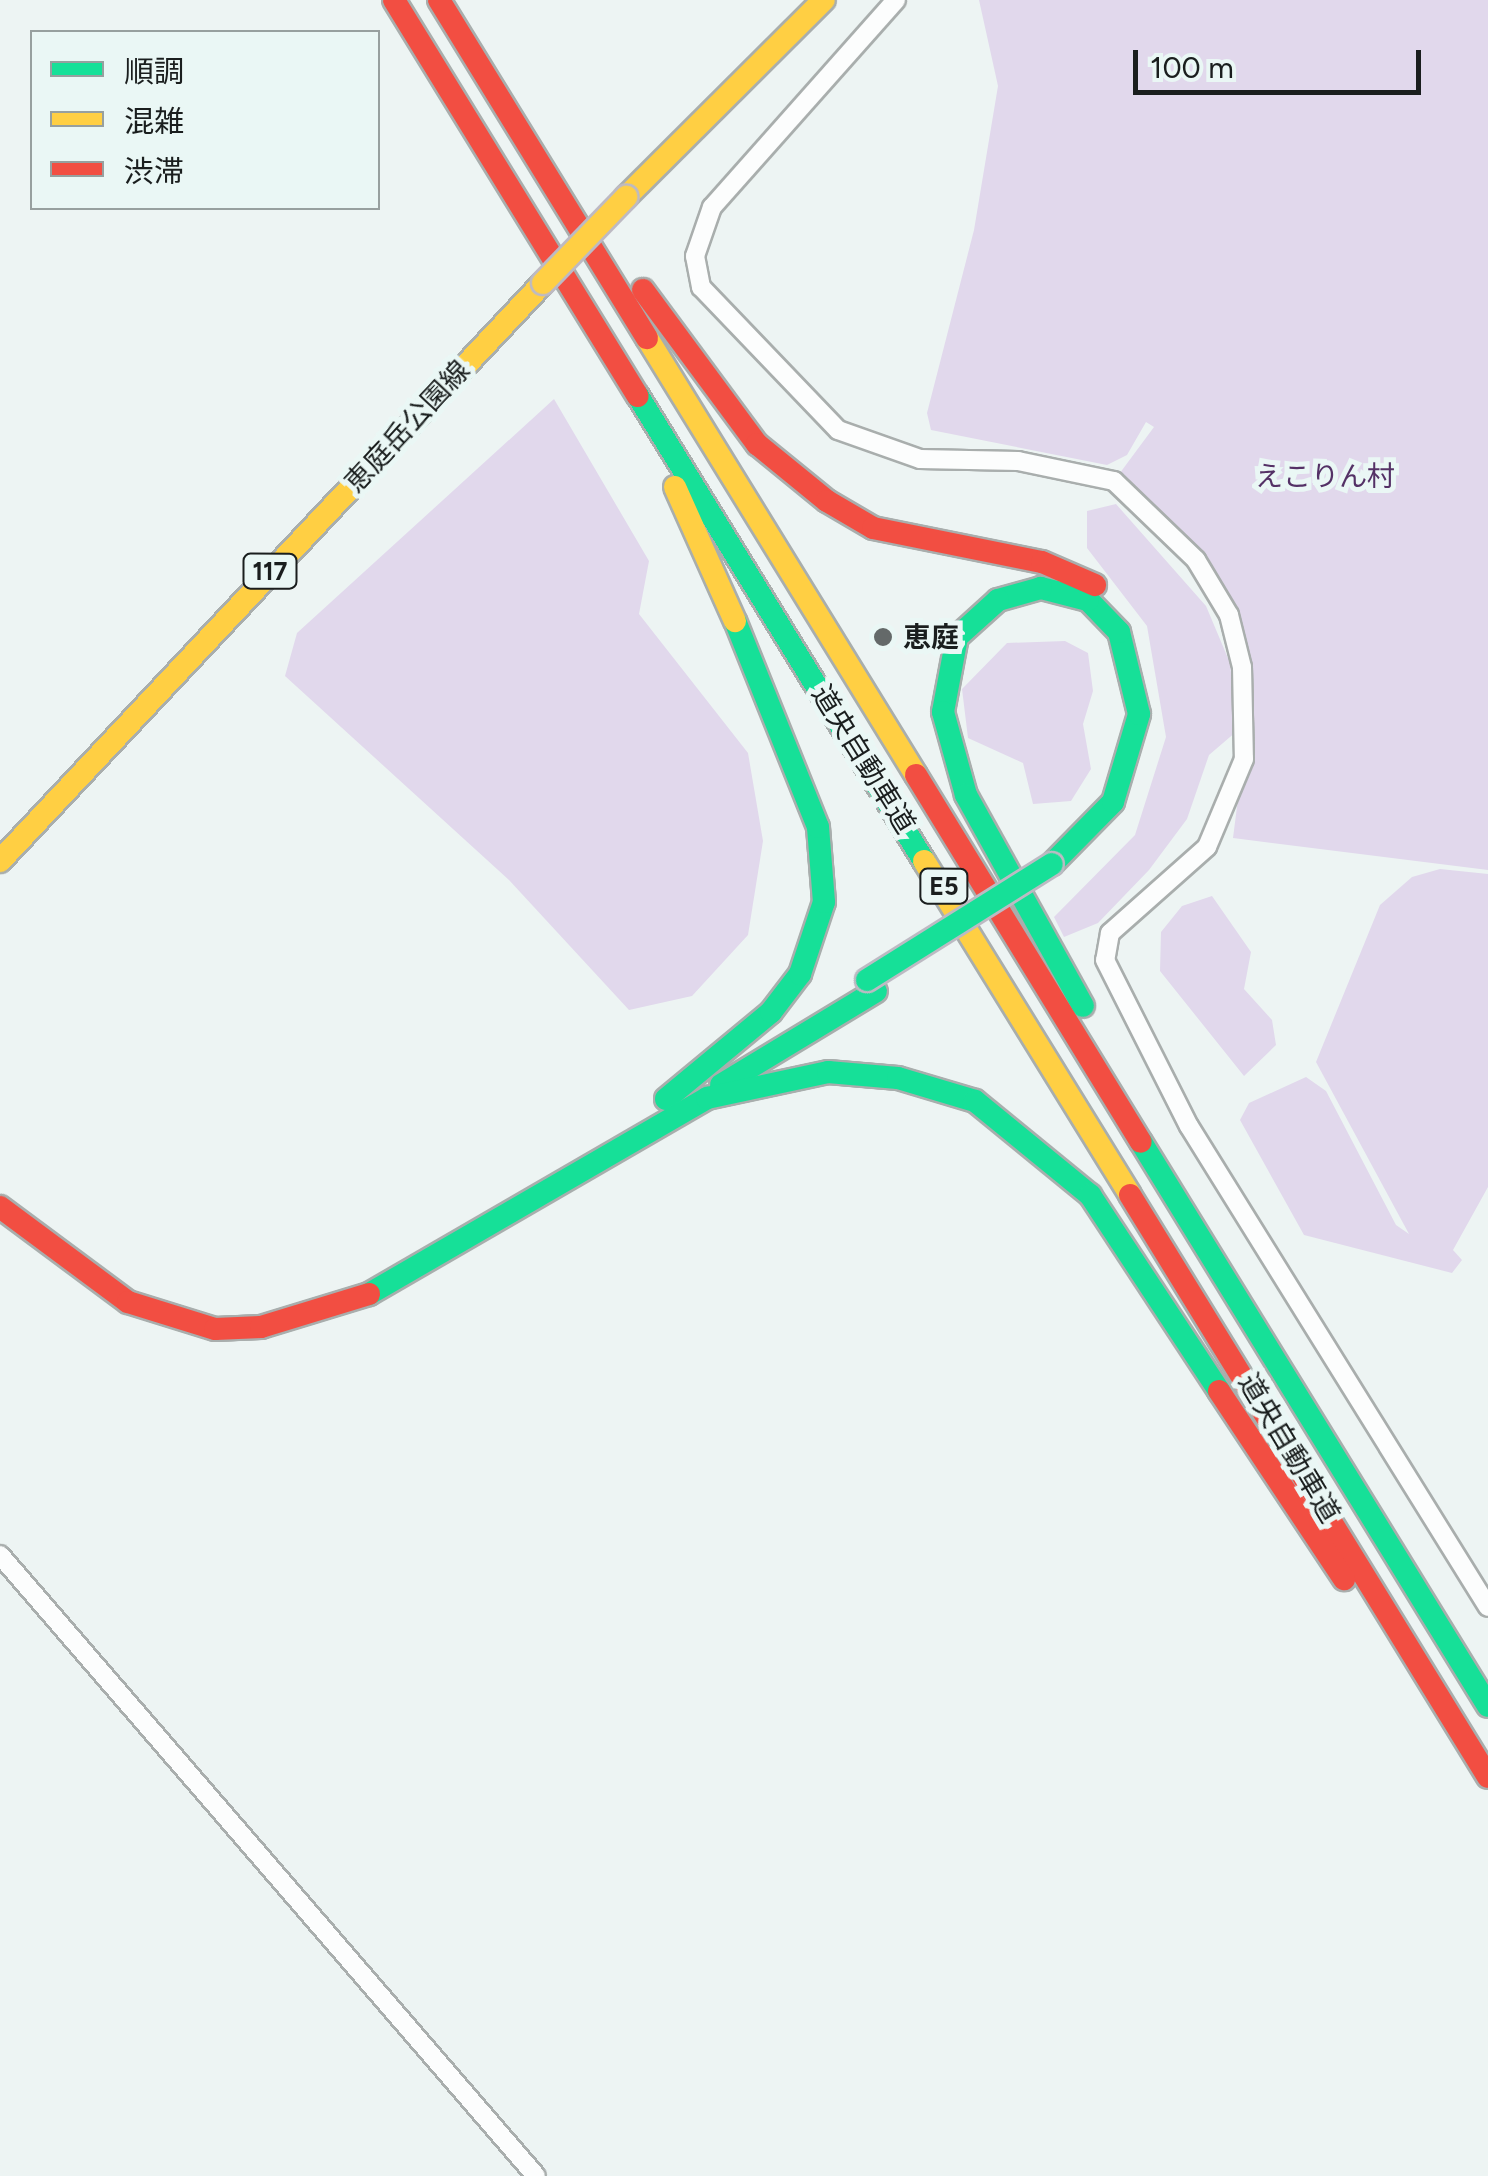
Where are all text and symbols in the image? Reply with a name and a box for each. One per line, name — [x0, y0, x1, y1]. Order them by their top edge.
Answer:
legend — [30, 30, 380, 210]
scale bar — [1138, 30, 1426, 92]
text: 100 m — [1150, 49, 1234, 86]
text: 順調 — [124, 53, 184, 90]
text: 混雑 — [124, 103, 184, 140]
text: 渋滞 — [124, 153, 184, 190]
street label: 恵庭岳公園線 — [337, 353, 477, 499]
park label: えこりん村 — [1255, 459, 1395, 493]
road number: 117 — [242, 551, 298, 591]
place label: 恵庭 — [903, 620, 959, 654]
marker: 恵庭 — [872, 626, 894, 648]
street label: 道央自動車道 — [805, 679, 923, 839]
road number: E5 — [919, 866, 969, 906]
street label: 道央自動車道 — [1232, 1367, 1348, 1529]

